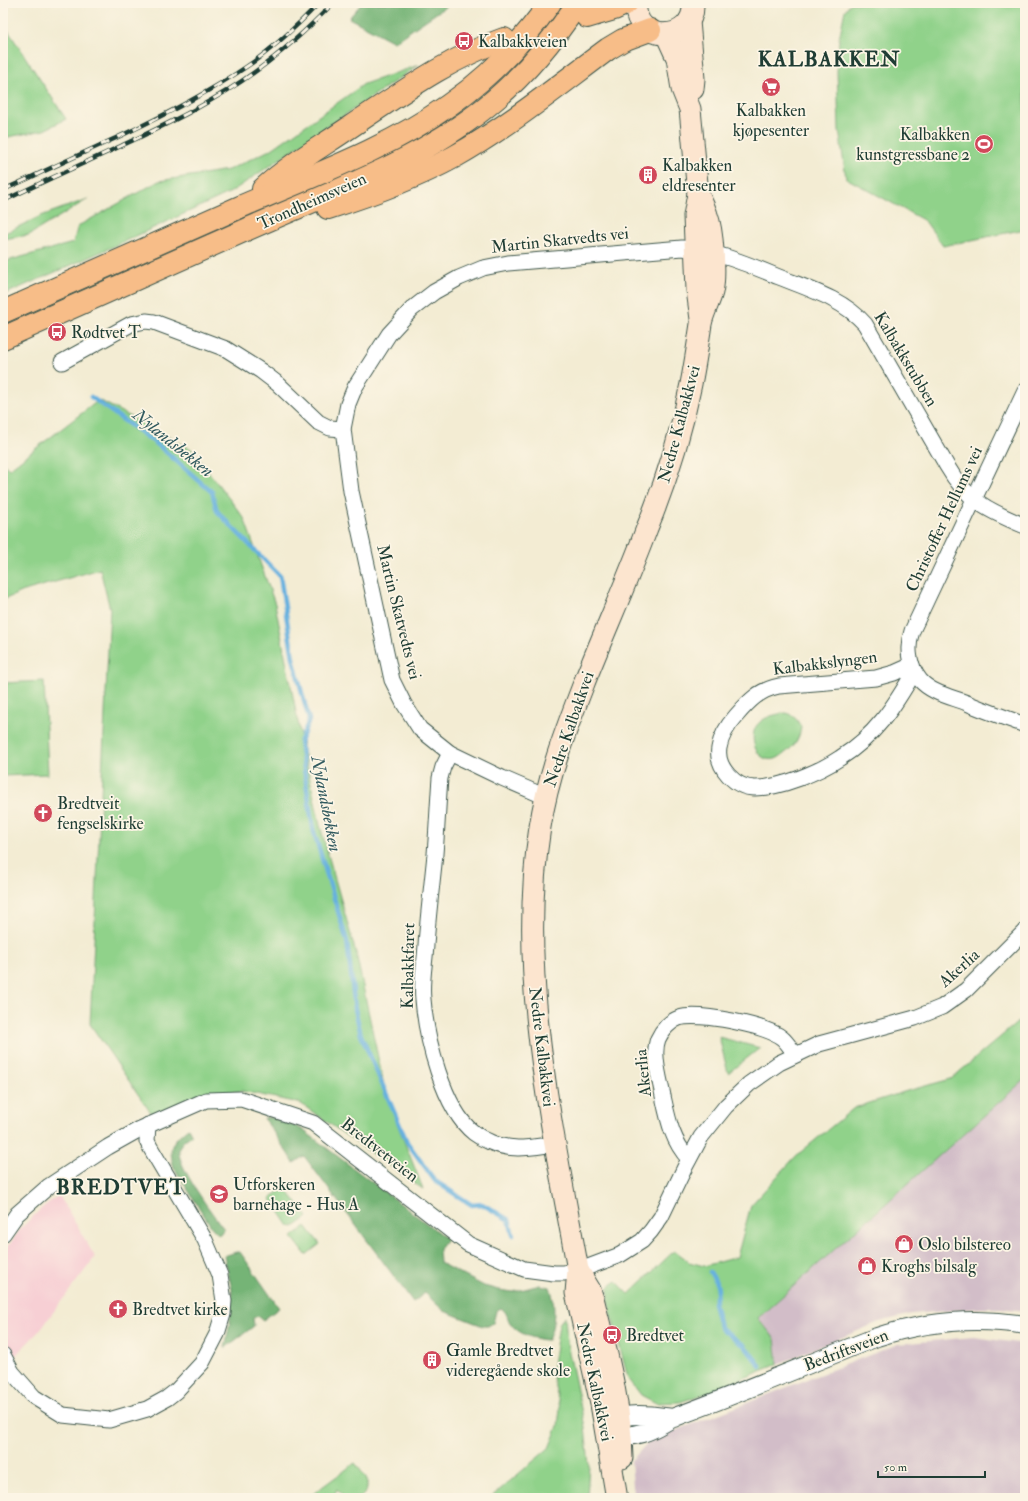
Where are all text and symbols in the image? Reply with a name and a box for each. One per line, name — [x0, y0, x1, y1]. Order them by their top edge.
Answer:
bus stop icon: Kalbakkveien — [453, 30, 475, 52]
place label: Kalbakkveien — [478, 31, 568, 52]
district label: KALBAKKEN — [758, 46, 900, 73]
supermarket icon: Kalbakken kjøpesenter — [760, 76, 782, 98]
place label: Kalbakken kjøpesenter — [733, 100, 810, 142]
place label: Kalbakken kunstgressbane 2 — [856, 124, 970, 165]
sports icon: Kalbakken kunstgressbane 2 — [973, 133, 995, 155]
place label: Kalbakken eldresenter — [662, 155, 736, 196]
building icon: Kalbakken eldresenter — [637, 164, 659, 186]
street label: Trondheimsveien — [255, 168, 370, 234]
street label: Martin Skatvedts vei — [490, 222, 630, 258]
street label: Kalbakkstubben — [869, 308, 943, 411]
bus stop icon: Rødtvet T — [46, 321, 68, 343]
place label: Rødtvet T — [71, 322, 141, 343]
street label: Nedre Kalbakkvei — [653, 363, 705, 485]
water label: Nylandsbekken — [127, 403, 218, 483]
street label: Christoffer Hellums vei — [901, 442, 987, 595]
street label: Martin Skatvedts vei — [372, 542, 426, 682]
street label: Kalbakkslyngen — [772, 646, 879, 681]
street label: Nedre Kalbakkvei — [539, 668, 599, 790]
water label: Nylandsbekken — [305, 753, 347, 854]
place label: Bredtveit fengselskirke — [57, 793, 144, 834]
church icon: Bredtveit fengselskirke — [32, 802, 54, 824]
street label: Kalbakkfaret — [397, 922, 419, 1009]
street label: Akerlia — [933, 943, 985, 993]
street label: Nedre Kalbakkvei — [524, 986, 560, 1109]
street label: Akerlia — [630, 1047, 656, 1099]
street label: Bredtvetveien — [337, 1113, 423, 1187]
district label: BREDTVET — [56, 1174, 186, 1201]
place label: Utforskeren barnehage - Hus A — [233, 1174, 359, 1215]
school or university icon: Utforskeren barnehage - Hus A — [208, 1183, 230, 1205]
shop icon: Oslo bilstereo — [893, 1233, 915, 1255]
place label: Oslo bilstereo — [918, 1234, 1011, 1255]
shop icon: Kroghs bilsalg — [856, 1255, 878, 1277]
place label: Kroghs bilsalg — [881, 1256, 977, 1277]
church icon: Bredtvet kirke — [107, 1298, 129, 1320]
place label: Bredtvet kirke — [132, 1299, 228, 1320]
street label: Nedre Kalbakkvei — [572, 1321, 618, 1444]
bus stop icon: Bredtvet — [601, 1324, 623, 1346]
street label: Bedriftsveien — [801, 1324, 891, 1376]
place label: Bredtvet — [626, 1325, 685, 1346]
place label: Gamle Bredtvet videregående skole — [445, 1340, 570, 1381]
building icon: Gamle Bredtvet videregående skole — [421, 1349, 443, 1371]
scale bar — [878, 1453, 985, 1479]
text: 50 m — [884, 1460, 908, 1475]

